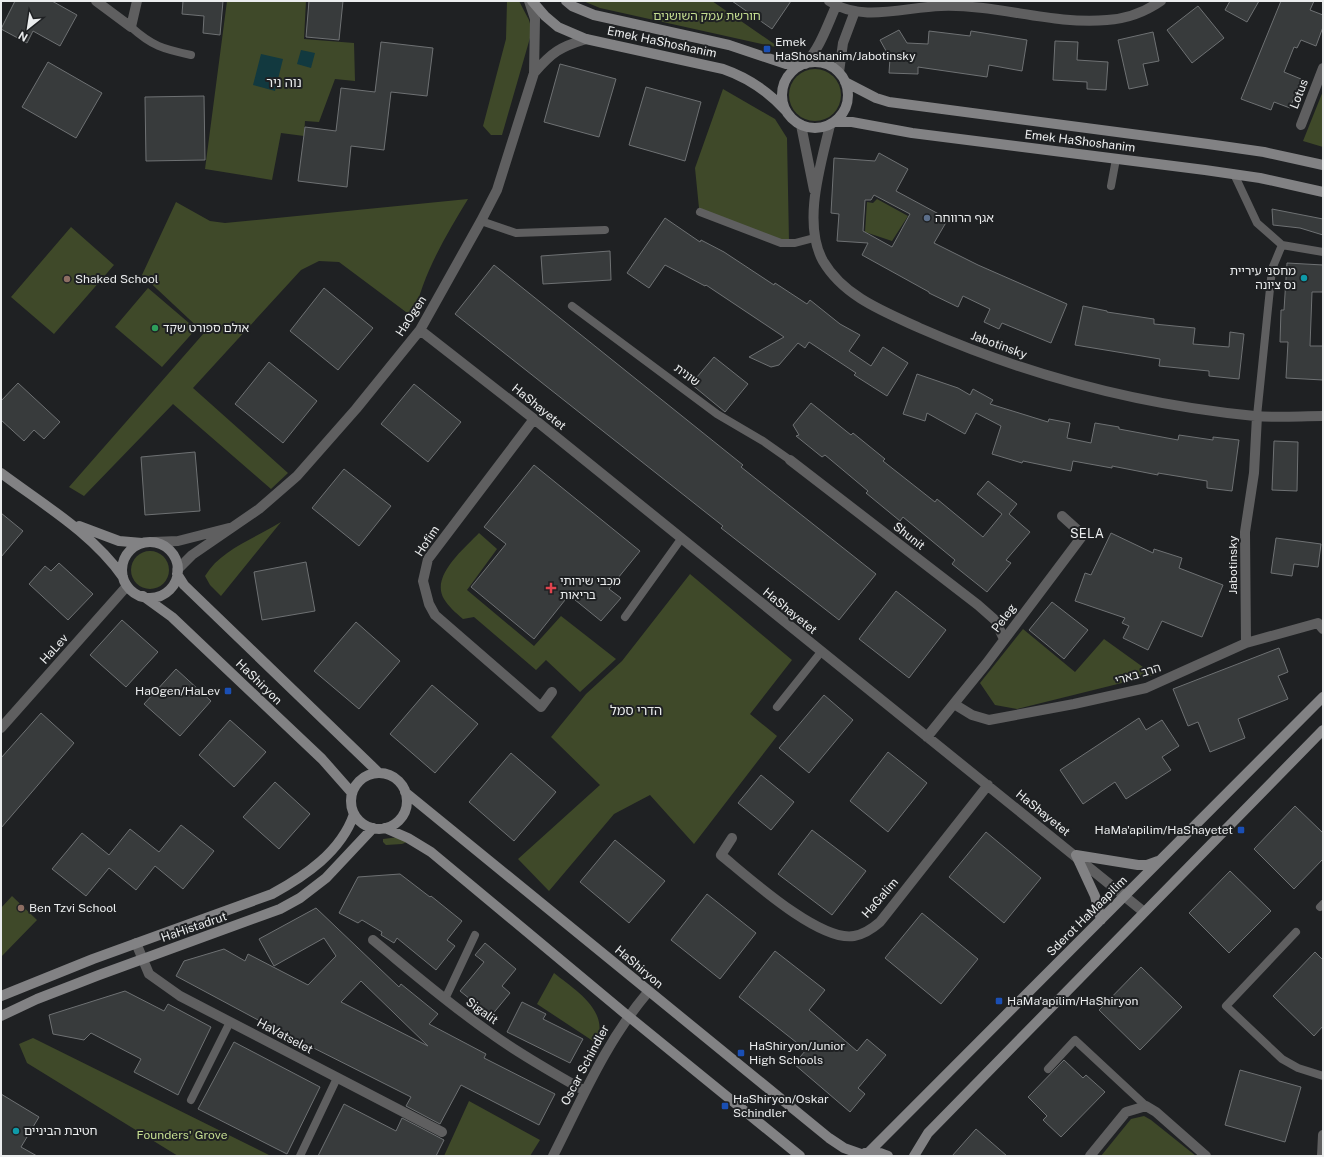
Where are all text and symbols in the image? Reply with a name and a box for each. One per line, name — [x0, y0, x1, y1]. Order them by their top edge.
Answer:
north arrow — [8, 8, 48, 48]
park label: חורשת עמק השושנים — [653, 9, 761, 23]
street label: Emek HaShoshanim — [606, 24, 718, 60]
text: N — [16, 29, 30, 44]
place label: Emek HaShoshanim/Jabotinsky — [775, 35, 916, 63]
marker: Emek HaShoshanim/Jabotinsky — [762, 44, 772, 54]
district label: נוה ניר — [266, 75, 302, 90]
street label: Lotus — [1287, 77, 1311, 111]
street label: Emek HaShoshanim — [1024, 127, 1136, 155]
place label: אגף הרווחה — [935, 211, 994, 225]
marker: אגף הרווחה — [922, 213, 932, 223]
place label: מחסני עיריית נס ציונה — [1230, 264, 1296, 292]
place label: Shaked School — [75, 272, 159, 286]
marker: מחסני עיריית נס ציונה — [1299, 273, 1309, 283]
marker: Shaked School — [62, 274, 72, 284]
street label: HaOgen — [393, 293, 429, 339]
place label: אולם ספורט שקד — [163, 321, 250, 335]
marker: אולם ספורט שקד — [150, 323, 160, 333]
street label: Jabotinsky — [969, 328, 1030, 362]
street label: שונית — [671, 361, 703, 389]
street label: HaShayetet — [509, 381, 569, 433]
street label: Shunit — [890, 519, 928, 553]
street label: Hofim — [412, 523, 442, 559]
district label: SELA — [1070, 526, 1104, 541]
street label: Jabotinsky — [1226, 535, 1240, 594]
place label: מכבי שירותי בריאות — [560, 574, 621, 602]
marker: מכבי שירותי בריאות — [545, 582, 557, 594]
street label: HaShayetet — [760, 585, 820, 637]
street label: Peleg — [989, 601, 1019, 635]
street label: HaLev — [37, 631, 71, 667]
street label: HaShiryon — [233, 657, 285, 707]
street label: הרב בארי — [1113, 660, 1163, 688]
place label: HaOgen/HaLev — [135, 684, 220, 698]
marker: HaOgen/HaLev — [223, 686, 233, 696]
district label: הדרי סמל — [610, 703, 662, 718]
street label: HaShayetet — [1013, 787, 1073, 839]
place label: HaMa'apilim/HaShayetet — [1095, 823, 1233, 837]
marker: HaMa'apilim/HaShayetet — [1236, 825, 1246, 835]
street label: Sderot HaMaapilim — [1044, 873, 1130, 959]
street label: HaGalim — [859, 875, 901, 921]
place label: Ben Tzvi School — [29, 901, 117, 915]
marker: Ben Tzvi School — [16, 903, 26, 913]
street label: HaHistadrut — [159, 909, 229, 945]
street label: HaShiryon — [612, 943, 666, 991]
place label: HaMa'apilim/HaShiryon — [1007, 994, 1138, 1008]
street label: Sigalit — [463, 995, 501, 1027]
marker: HaMa'apilim/HaShiryon — [994, 996, 1004, 1006]
street label: HaVatselet — [255, 1015, 316, 1057]
street label: Oscar Schindler — [558, 1022, 612, 1108]
place label: HaShiryon/Junior High Schools — [749, 1039, 845, 1067]
marker: HaShiryon/Junior High Schools — [736, 1048, 746, 1058]
place label: HaShiryon/Oskar Schindler — [733, 1092, 829, 1120]
marker: HaShiryon/Oskar Schindler — [720, 1101, 730, 1111]
place label: חטיבת הביניים — [24, 1124, 98, 1138]
marker: חטיבת הביניים — [11, 1126, 21, 1136]
park label: Founders' Grove — [137, 1128, 228, 1142]

